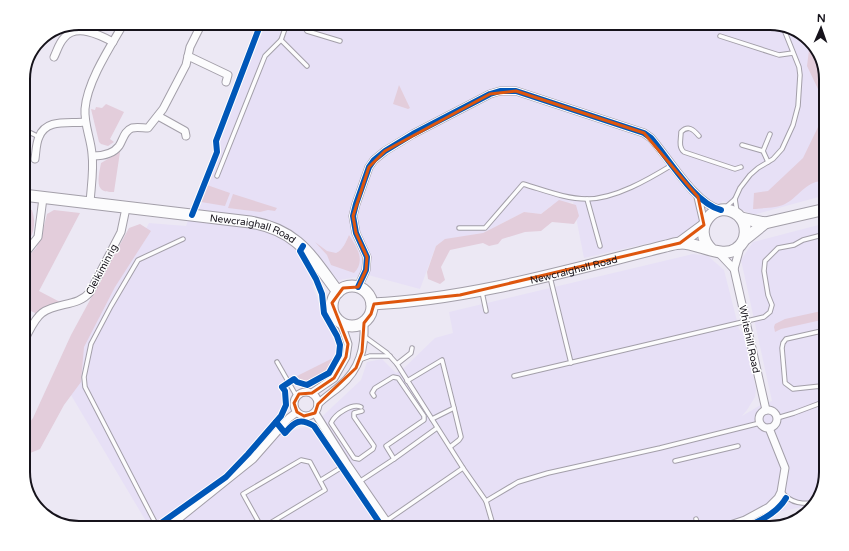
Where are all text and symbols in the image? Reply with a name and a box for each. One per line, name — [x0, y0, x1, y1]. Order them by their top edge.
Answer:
north arrow — [801, 8, 841, 48]
text: N — [817, 12, 826, 25]
street label: Newcraighall Road — [209, 212, 298, 246]
street label: Cleikiminrig — [83, 242, 120, 297]
street label: Newcraighall Road — [529, 254, 619, 287]
street label: Whitehill Road — [736, 304, 762, 374]

